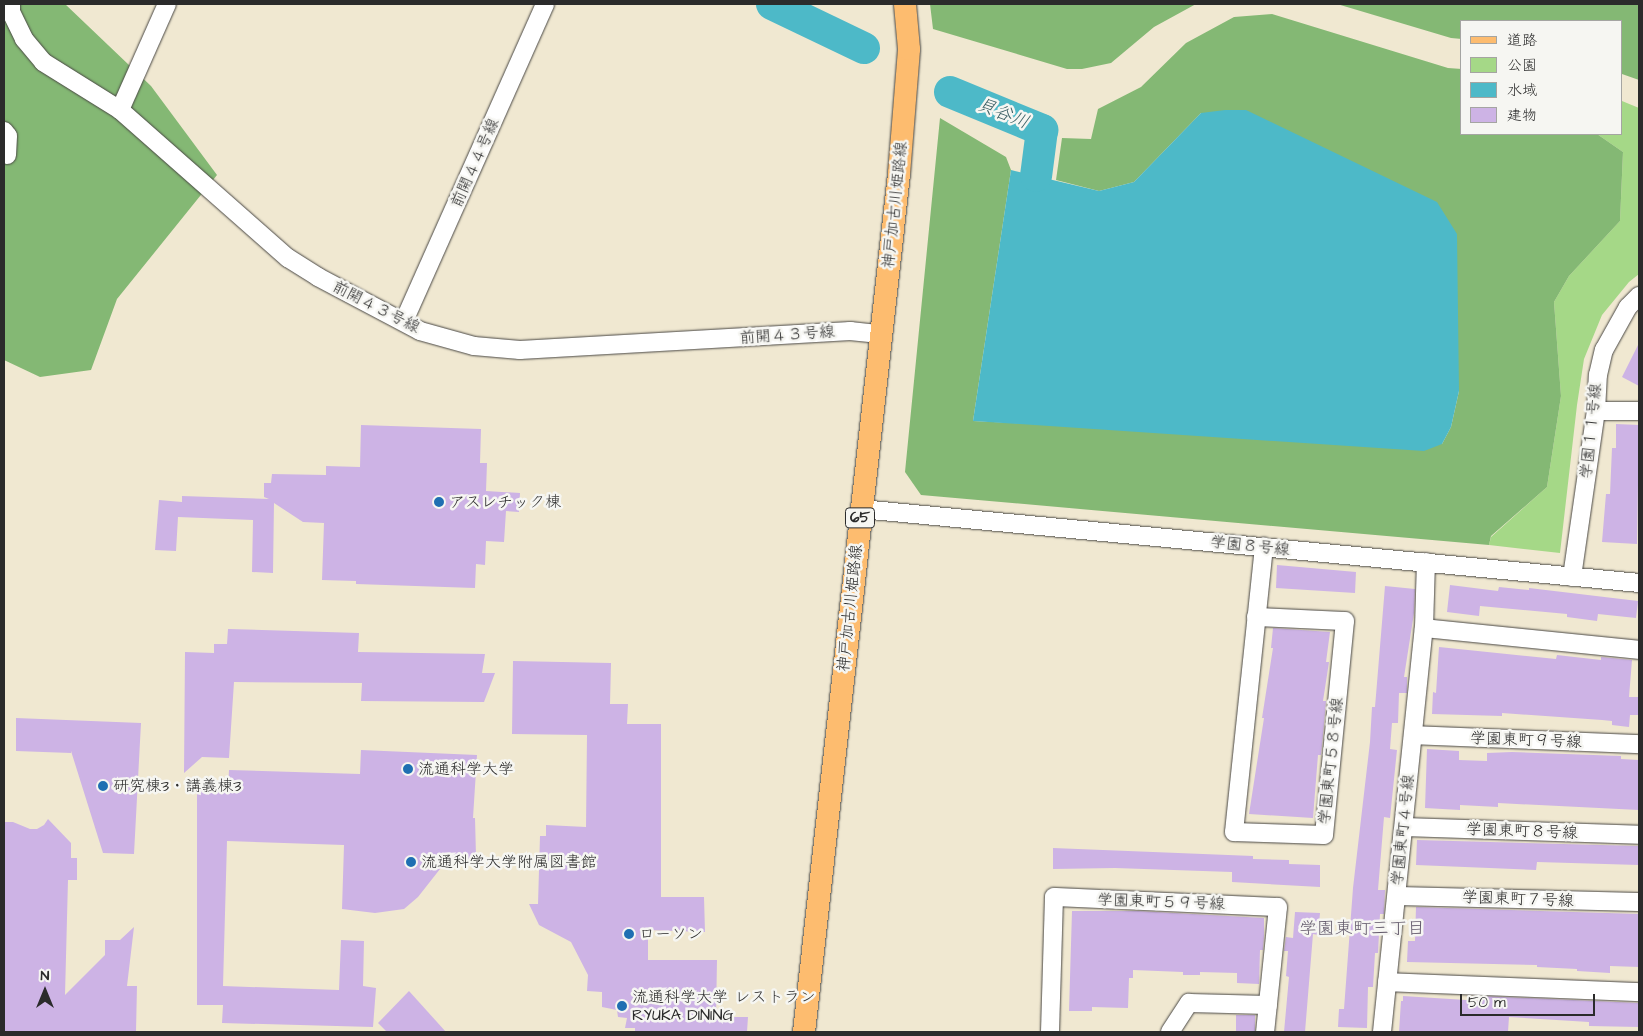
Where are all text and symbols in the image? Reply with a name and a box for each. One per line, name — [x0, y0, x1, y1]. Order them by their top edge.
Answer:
legend — [1460, 20, 1623, 135]
text: 道路 — [1507, 30, 1537, 51]
text: 公園 — [1507, 55, 1537, 76]
text: 水域 — [1507, 80, 1537, 101]
water label: 貝谷川 — [974, 94, 1032, 134]
text: 建物 — [1507, 105, 1537, 126]
street label: 前開４４号線 — [447, 115, 503, 211]
street label: 神戸加古川姫路線 — [879, 140, 911, 270]
street label: 前開４３号線 — [329, 277, 423, 337]
street label: 前開４３号線 — [738, 322, 836, 348]
street label: 学園１１号線 — [1576, 382, 1606, 480]
place label: アスレチック棟 — [449, 492, 561, 512]
marker: アスレチック棟 — [433, 496, 445, 508]
road number: 65 — [844, 506, 876, 530]
street label: 学園８号線 — [1209, 532, 1291, 560]
street label: 神戸加古川姫路線 — [834, 543, 866, 673]
street label: 学園東町５８号線 — [1315, 696, 1347, 826]
street label: 学園東町９号線 — [1470, 728, 1582, 752]
place label: 流通科学大学 — [418, 759, 514, 779]
marker: 流通科学大学 — [402, 763, 414, 775]
street label: 学園東町４号線 — [1388, 773, 1418, 887]
place label: 研究棟3・講義棟3 — [113, 776, 241, 796]
marker: 研究棟3・講義棟3 — [97, 780, 109, 792]
street label: 学園東町８号線 — [1466, 819, 1578, 843]
place label: 流通科学大学附属図書館 — [421, 852, 597, 872]
marker: 流通科学大学附属図書館 — [405, 856, 417, 868]
street label: 学園東町７号線 — [1462, 887, 1574, 911]
street label: 学園東町５９号線 — [1097, 890, 1225, 914]
district label: 学園東町三丁目 — [1299, 918, 1425, 940]
place label: ローソン — [639, 924, 703, 944]
marker: ローソン — [623, 928, 635, 940]
north arrow — [20, 966, 70, 1016]
text: N — [41, 966, 49, 986]
scale bar — [1463, 984, 1598, 1016]
place label: 流通科学大学 レストラン RYUKA DINING — [632, 987, 814, 1025]
text: 50 m — [1468, 992, 1506, 1013]
marker: 流通科学大学 レストラン RYUKA DINING — [616, 1000, 628, 1012]

